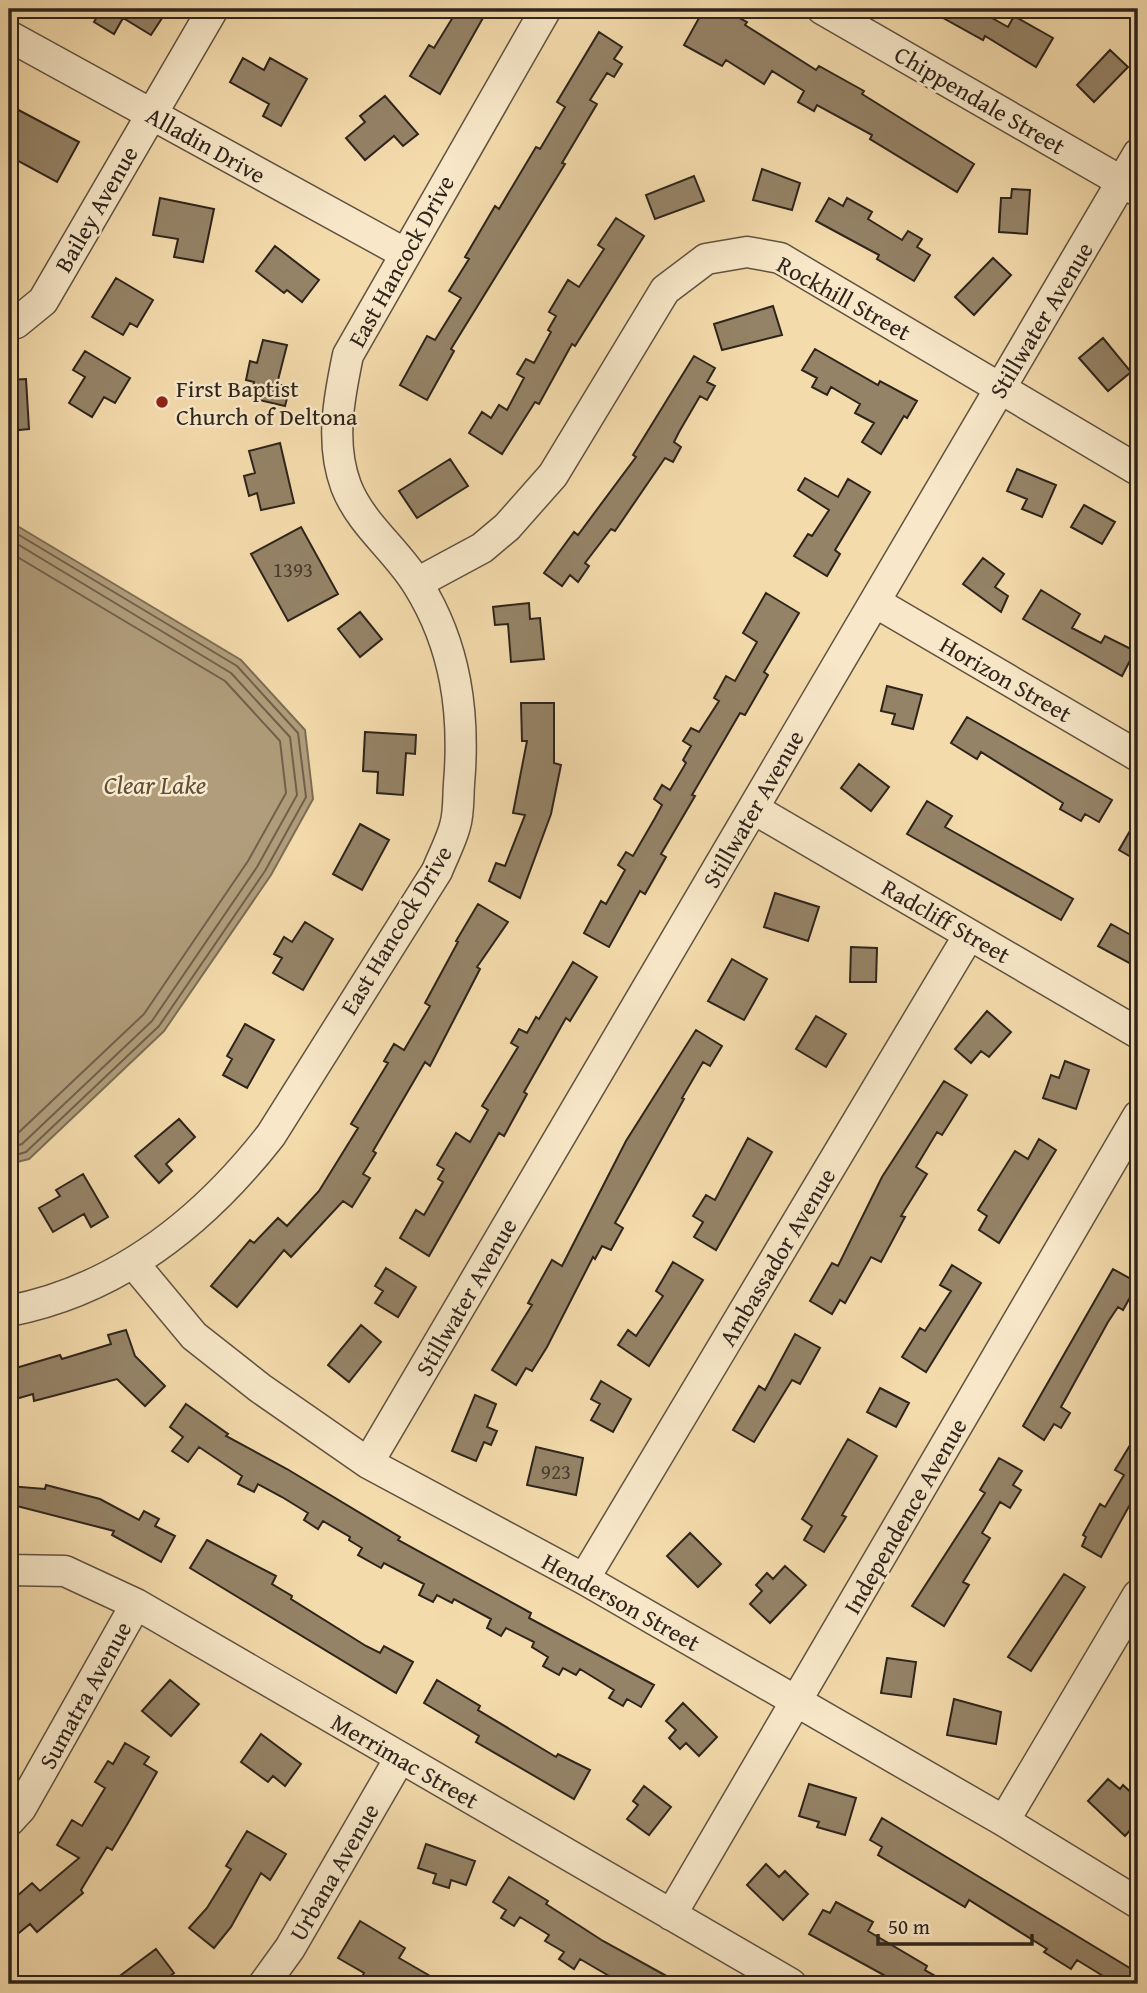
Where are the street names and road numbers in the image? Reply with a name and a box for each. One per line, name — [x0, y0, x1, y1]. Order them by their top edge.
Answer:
street label: Chippendale Street — [888, 37, 1072, 163]
street label: Alladin Drive — [140, 98, 272, 192]
street label: Bailey Avenue — [46, 139, 146, 279]
street label: East Hancock Drive — [339, 169, 463, 353]
street label: Stillwater Avenue — [980, 235, 1102, 405]
street label: Rockhill Street — [771, 247, 918, 349]
street label: Horizon Street — [934, 627, 1079, 731]
street label: Stillwater Avenue — [694, 724, 812, 894]
street label: East Hancock Drive — [332, 839, 460, 1021]
street label: Radcliff Street — [875, 870, 1017, 972]
street label: Ambassador Avenue — [710, 1161, 844, 1353]
street label: Stillwater Avenue — [407, 1212, 525, 1382]
street label: Independence Avenue — [835, 1412, 975, 1620]
street label: Henderson Street — [536, 1544, 707, 1660]
street label: Sumatra Avenue — [30, 1615, 140, 1775]
street label: Merrimac Street — [325, 1705, 486, 1818]
street label: Urbana Avenue — [281, 1797, 387, 1947]

